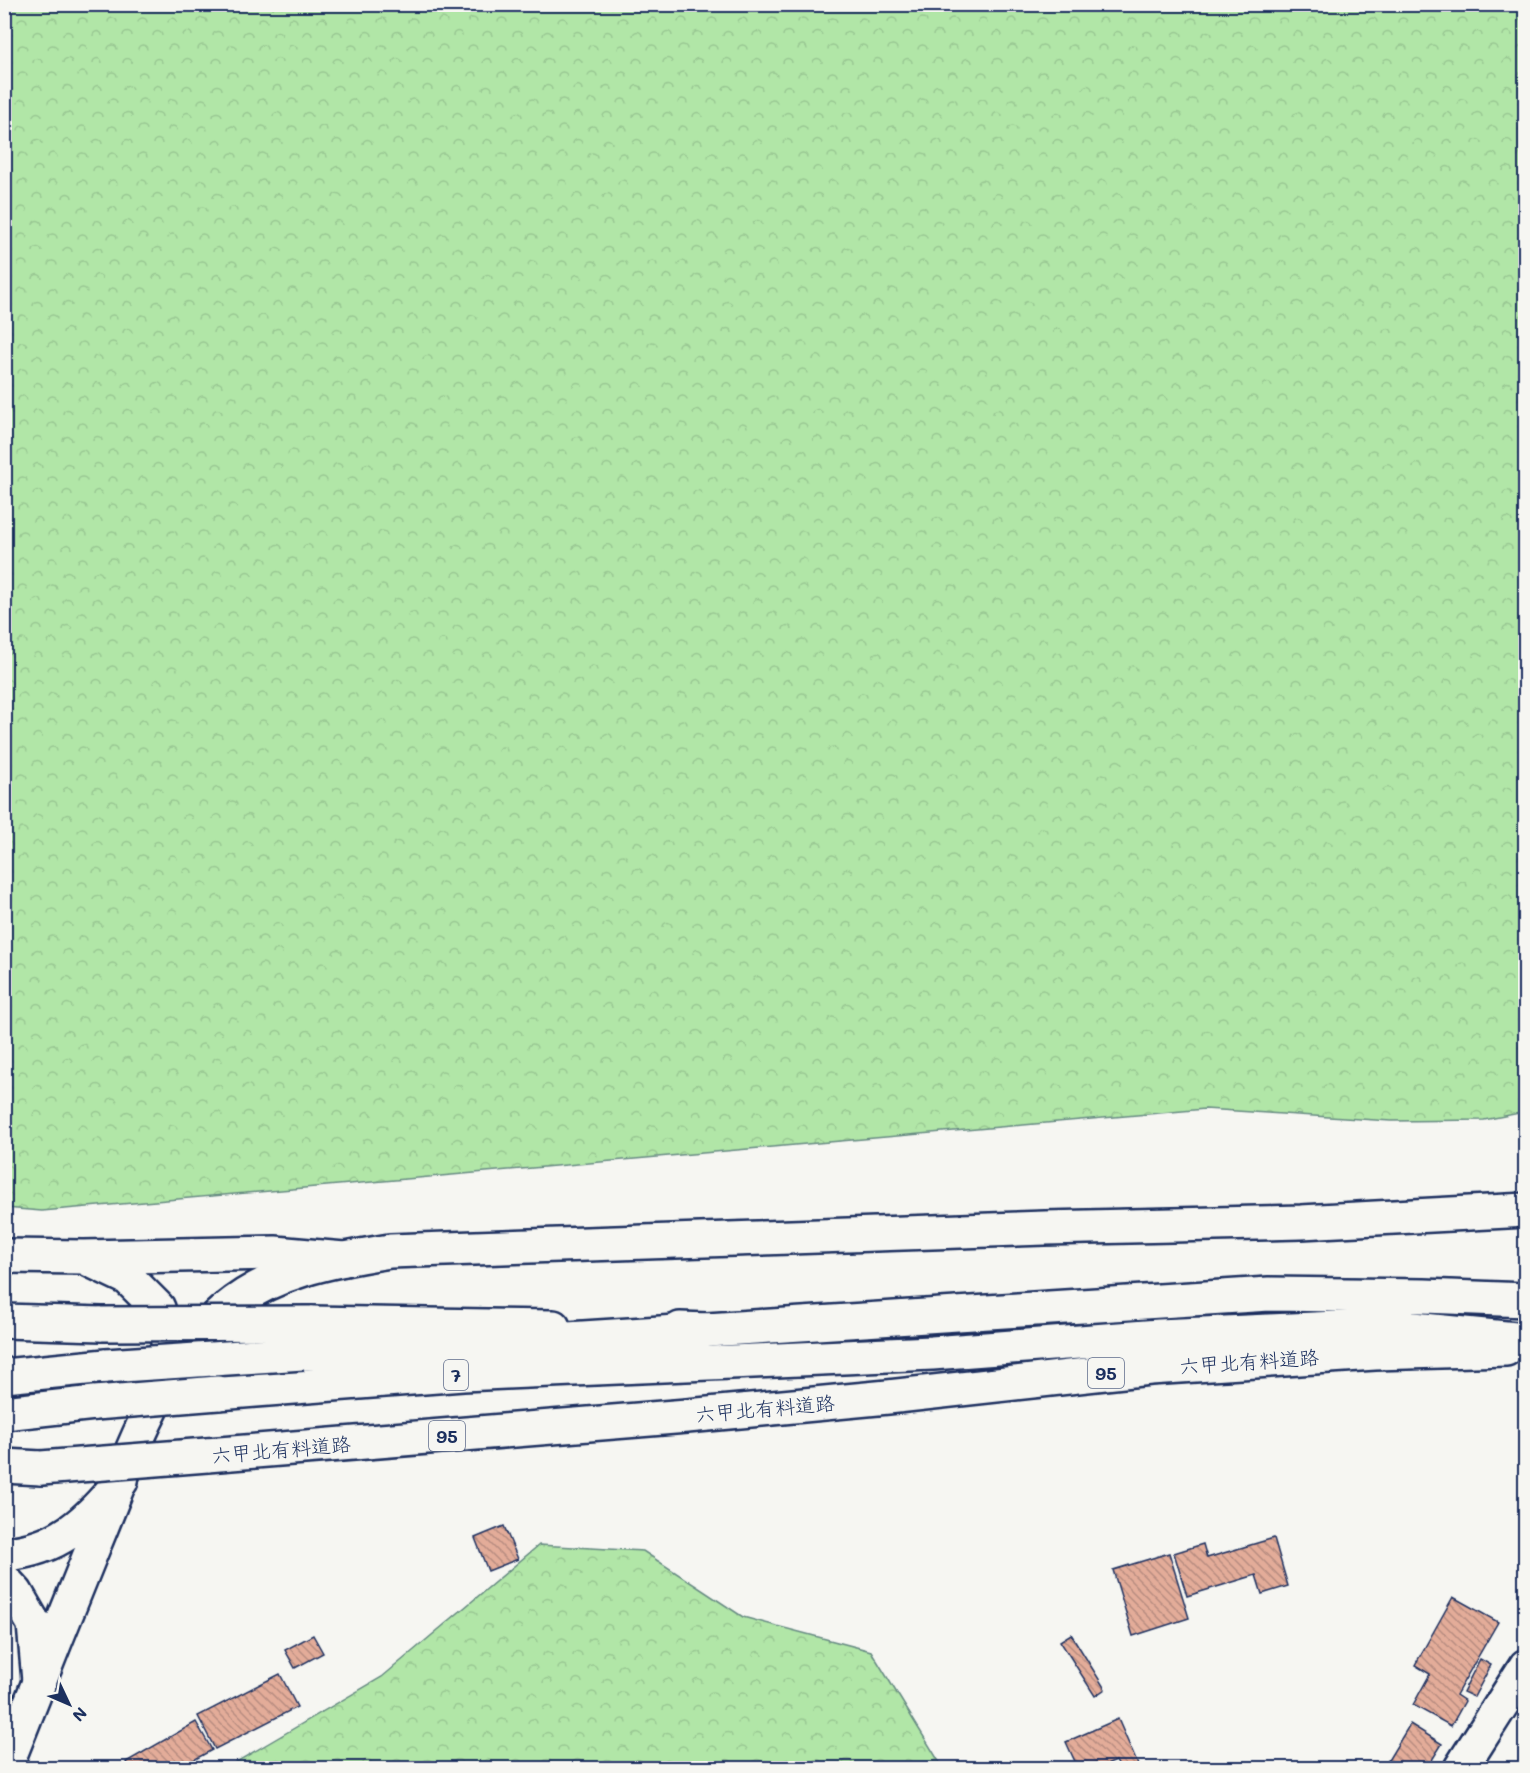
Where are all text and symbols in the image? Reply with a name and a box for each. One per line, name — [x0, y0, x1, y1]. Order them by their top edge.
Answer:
street label: 六甲北有料道路 — [1178, 1343, 1320, 1379]
road number: 95 — [1088, 1358, 1124, 1388]
road number: 7 — [444, 1360, 468, 1390]
street label: 六甲北有料道路 — [694, 1389, 836, 1427]
road number: 95 — [429, 1421, 465, 1451]
street label: 六甲北有料道路 — [210, 1430, 352, 1468]
north arrow — [39, 1674, 99, 1734]
text: N — [68, 1703, 92, 1726]

